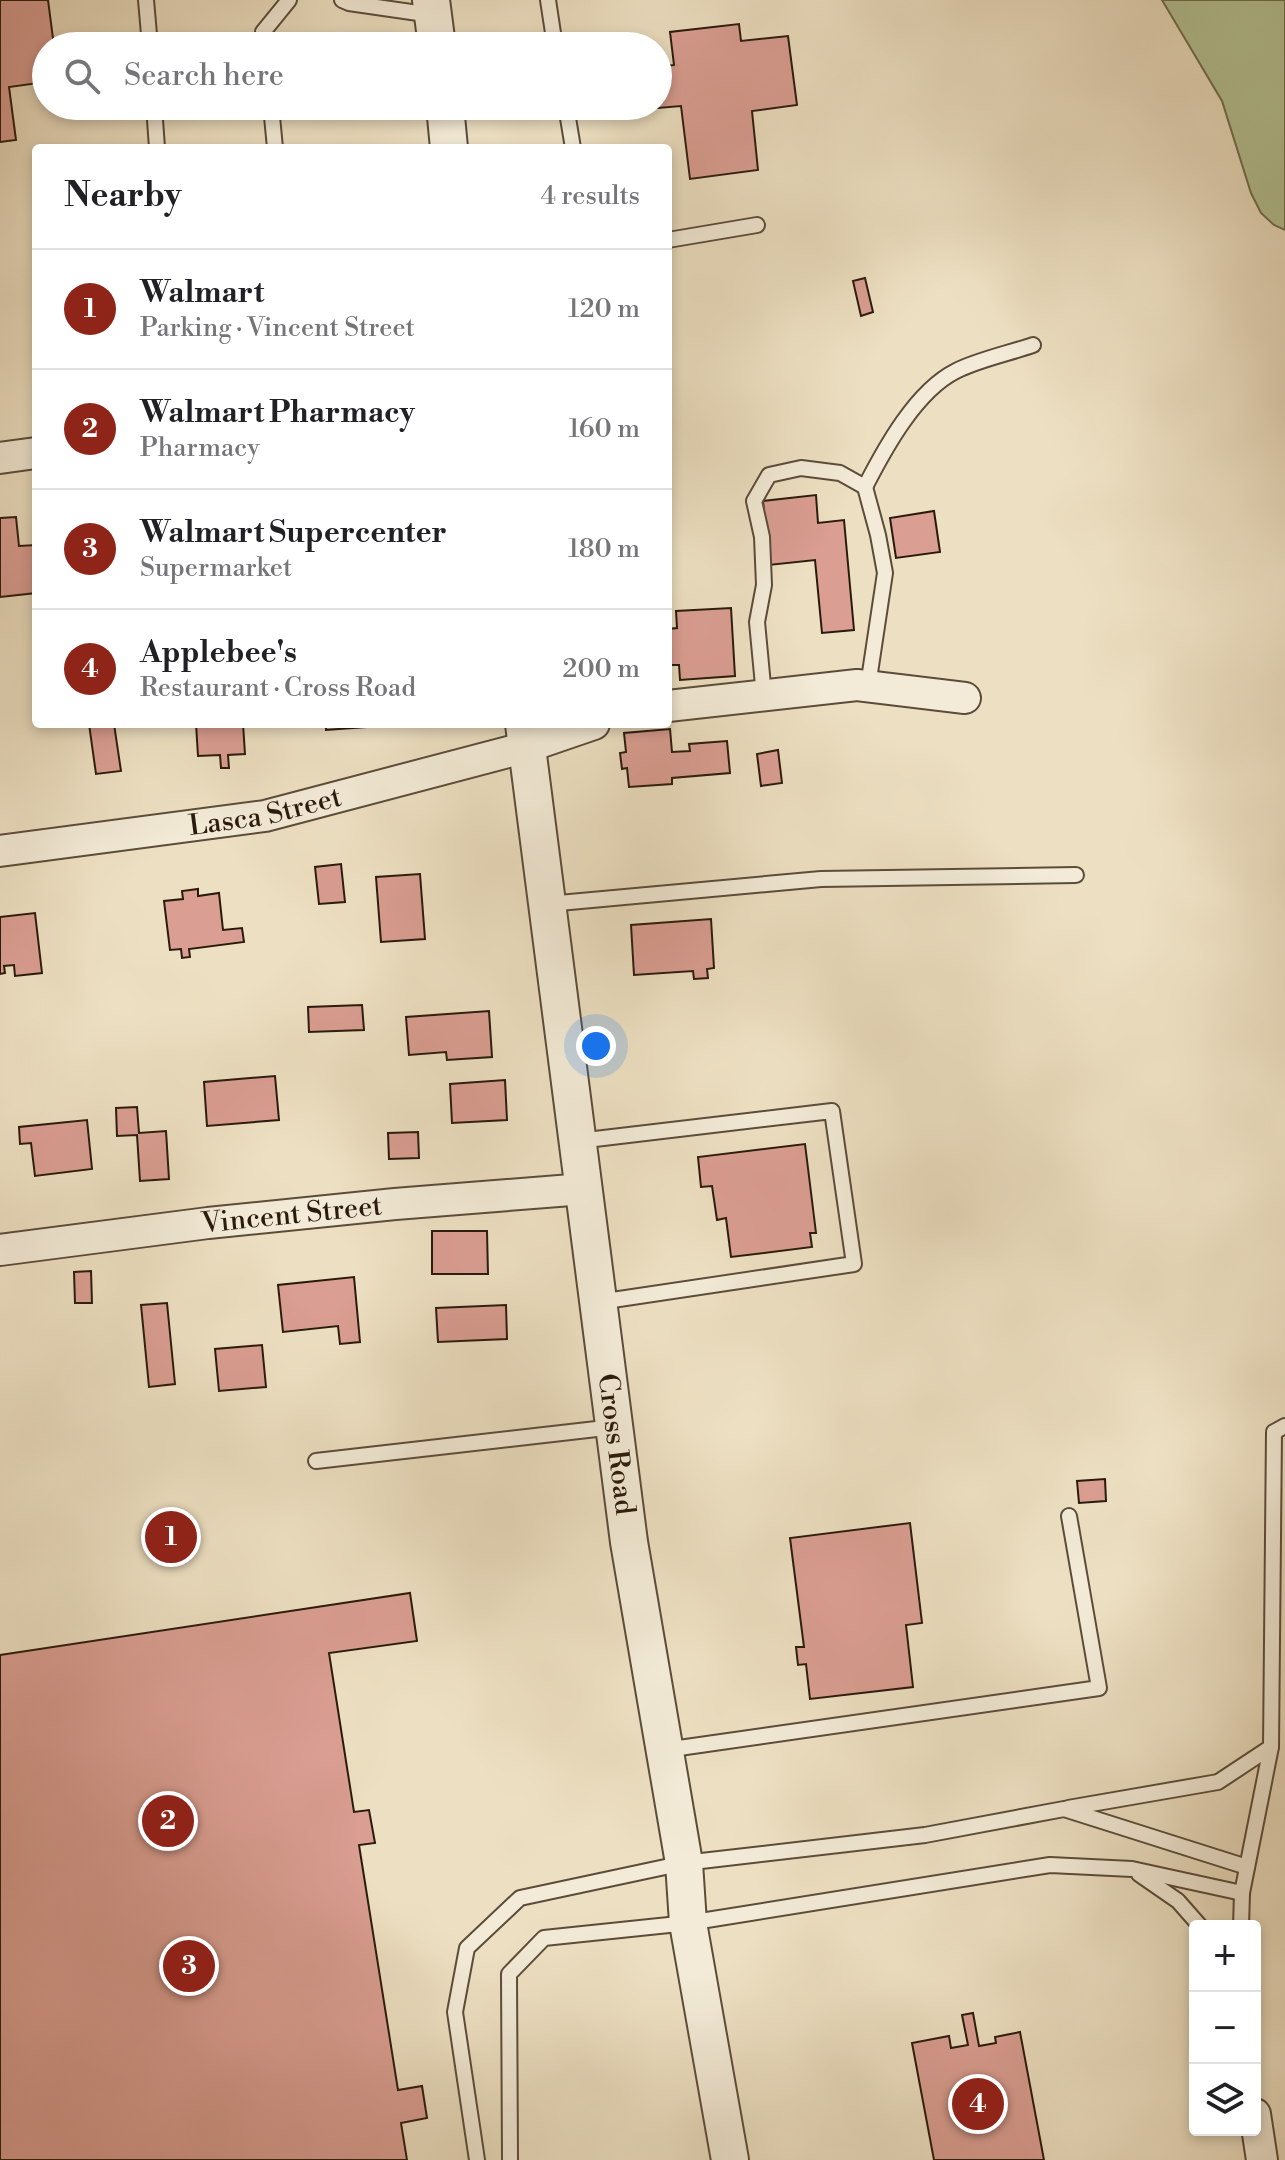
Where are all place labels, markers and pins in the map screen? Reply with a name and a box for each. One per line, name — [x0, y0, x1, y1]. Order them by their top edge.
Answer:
pin: 1 — [145, 1507, 197, 1567]
pin: 2 — [142, 1791, 194, 1851]
pin: 3 — [163, 1936, 215, 1996]
pin: 4 — [952, 2074, 1004, 2134]

